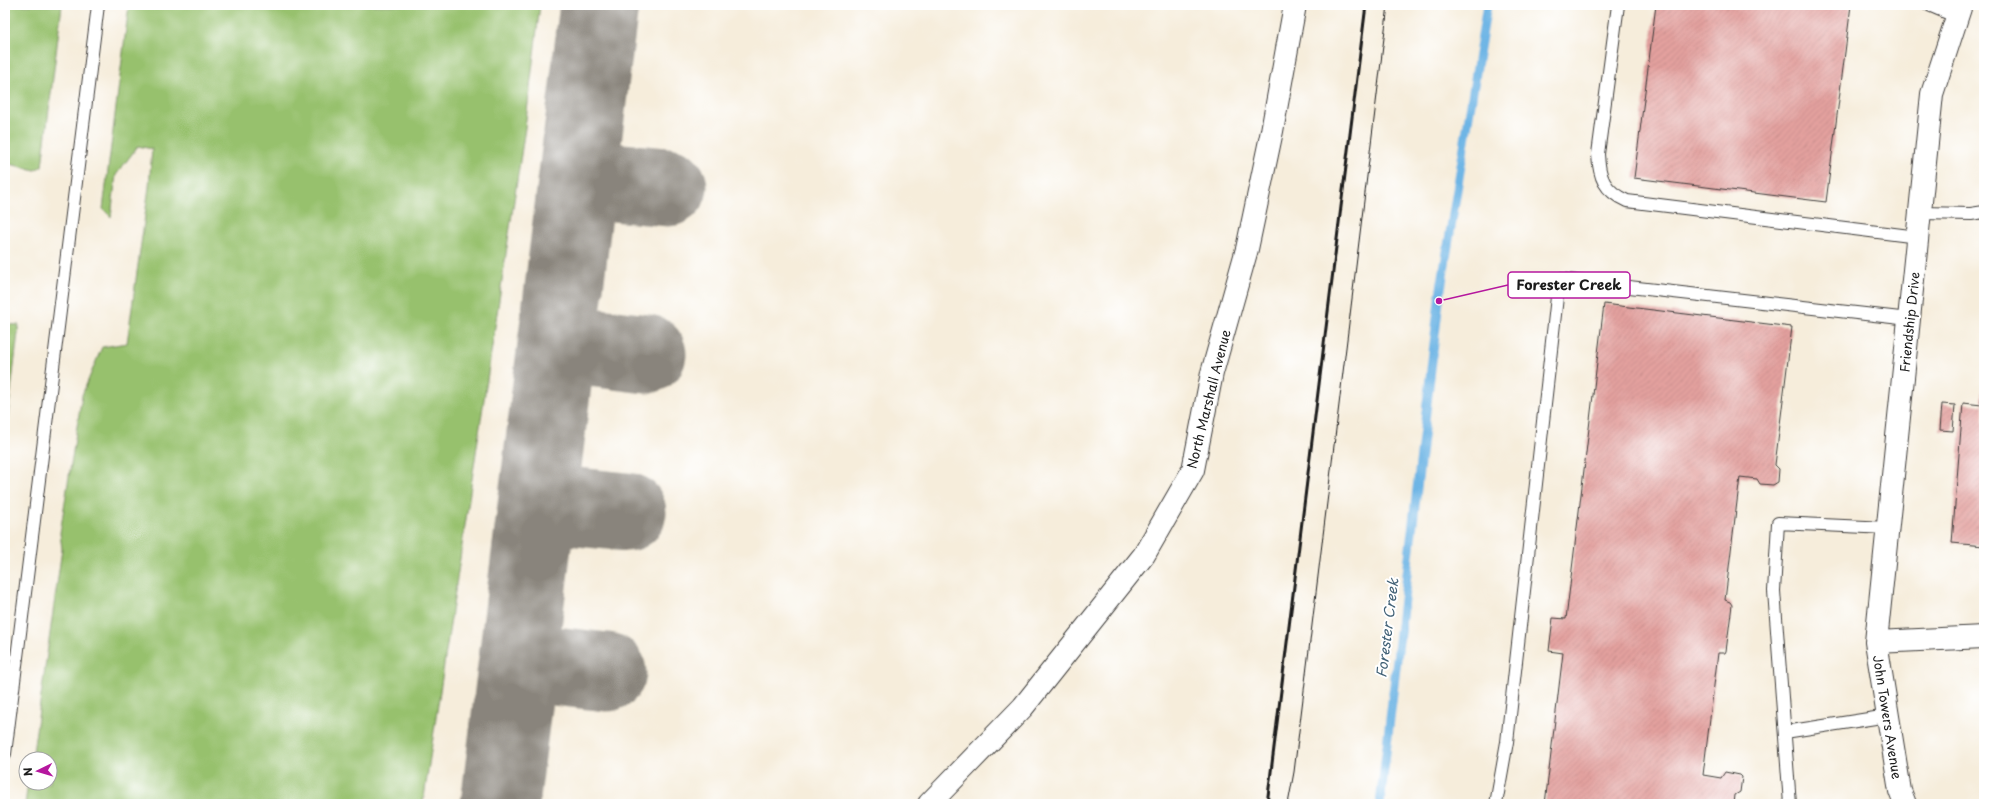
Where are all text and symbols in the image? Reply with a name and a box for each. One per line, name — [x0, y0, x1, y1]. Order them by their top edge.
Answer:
street label: Friendship Drive — [1894, 271, 1924, 373]
callout: Forester Creek — [1508, 272, 1630, 298]
text: Forester Creek — [1516, 274, 1622, 295]
street label: North Marshall Avenue — [1182, 327, 1234, 471]
water label: Forester Creek — [1370, 576, 1404, 679]
street label: John Towers Avenue — [1869, 654, 1907, 780]
north arrow — [18, 751, 58, 791]
text: N — [19, 767, 36, 777]

